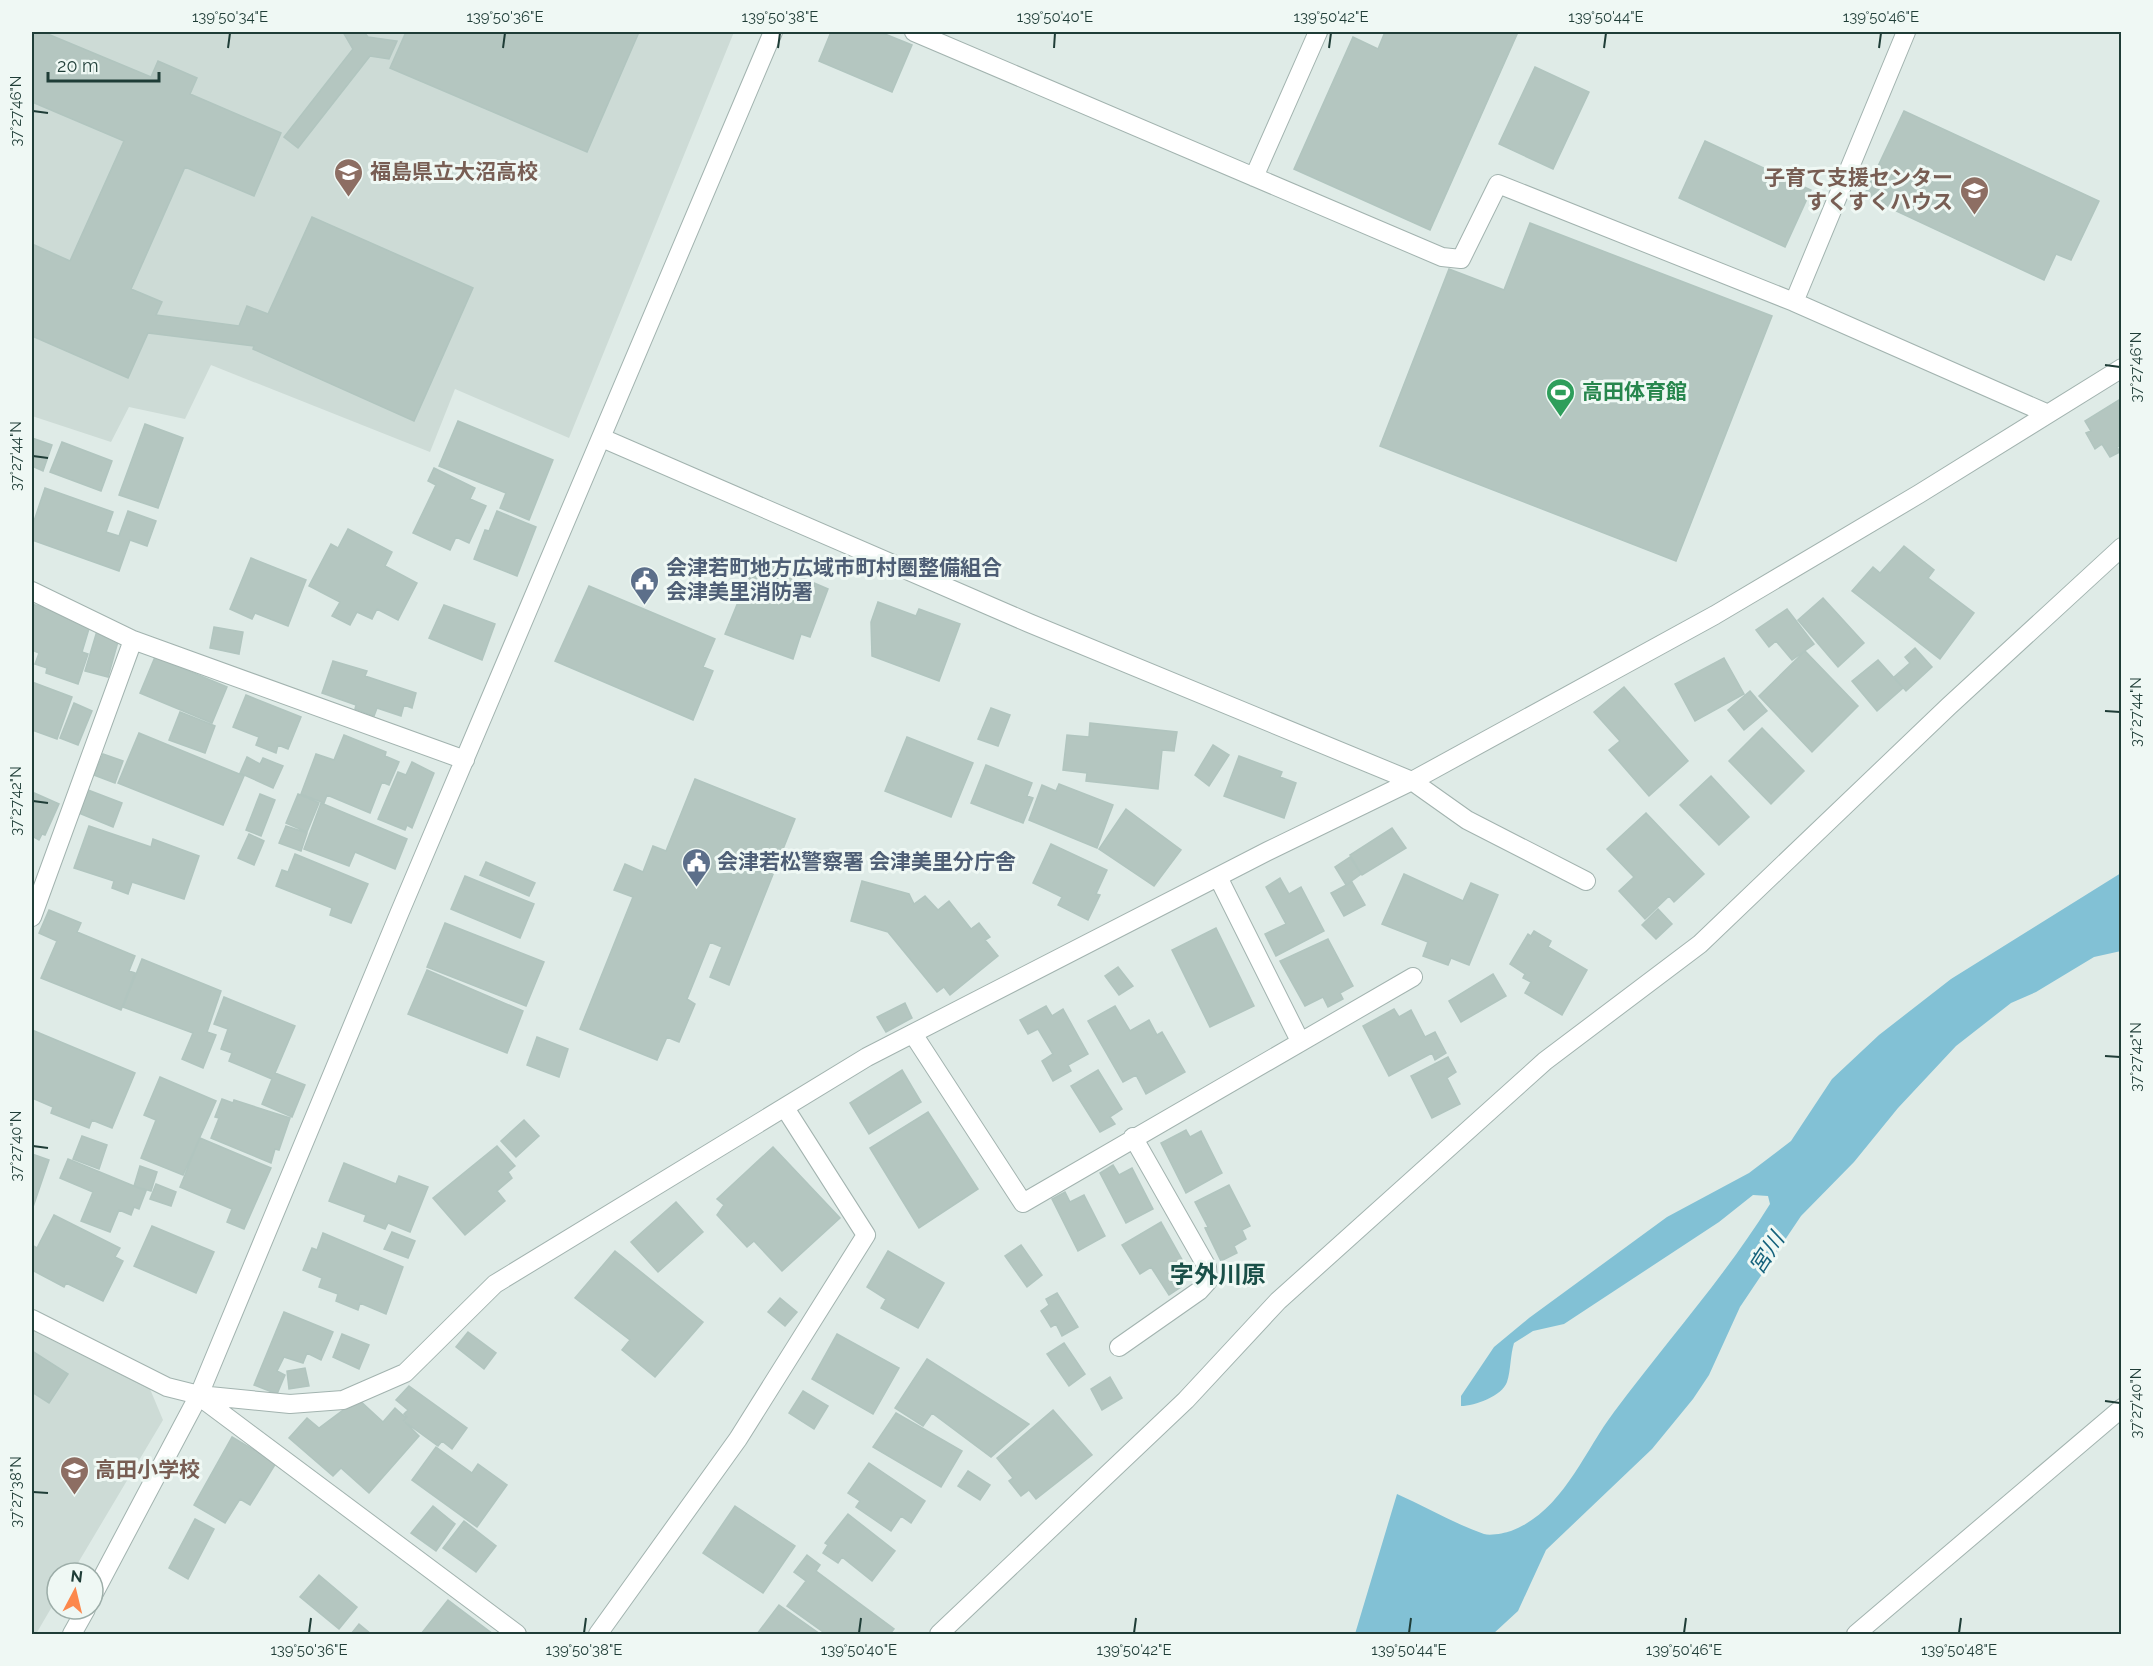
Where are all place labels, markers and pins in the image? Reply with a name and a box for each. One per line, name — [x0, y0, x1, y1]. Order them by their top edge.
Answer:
school or university icon: 福島県立大沼高校 — [333, 156, 365, 198]
place label: 福島県立大沼高校 — [370, 159, 538, 184]
place label: 子育て支援センター すくすくハウス — [1764, 165, 1953, 214]
school or university icon: 子育て支援センター すくすくハウス — [1958, 174, 1990, 216]
sports icon: 高田体育館 — [1545, 376, 1577, 418]
place label: 高田体育館 — [1582, 379, 1687, 404]
place label: 会津若町地方広域市町村圏整備組合 会津美里消防署 — [666, 555, 1002, 604]
public building icon: 会津若町地方広域市町村圏整備組合 会津美里消防署 — [629, 564, 661, 606]
public building icon: 会津若松警察署 会津美里分庁舎 — [680, 846, 712, 888]
place label: 会津若松警察署 会津美里分庁舎 — [717, 849, 1016, 874]
school or university icon: 高田小学校 — [58, 1454, 90, 1496]
place label: 高田小学校 — [95, 1457, 200, 1482]

